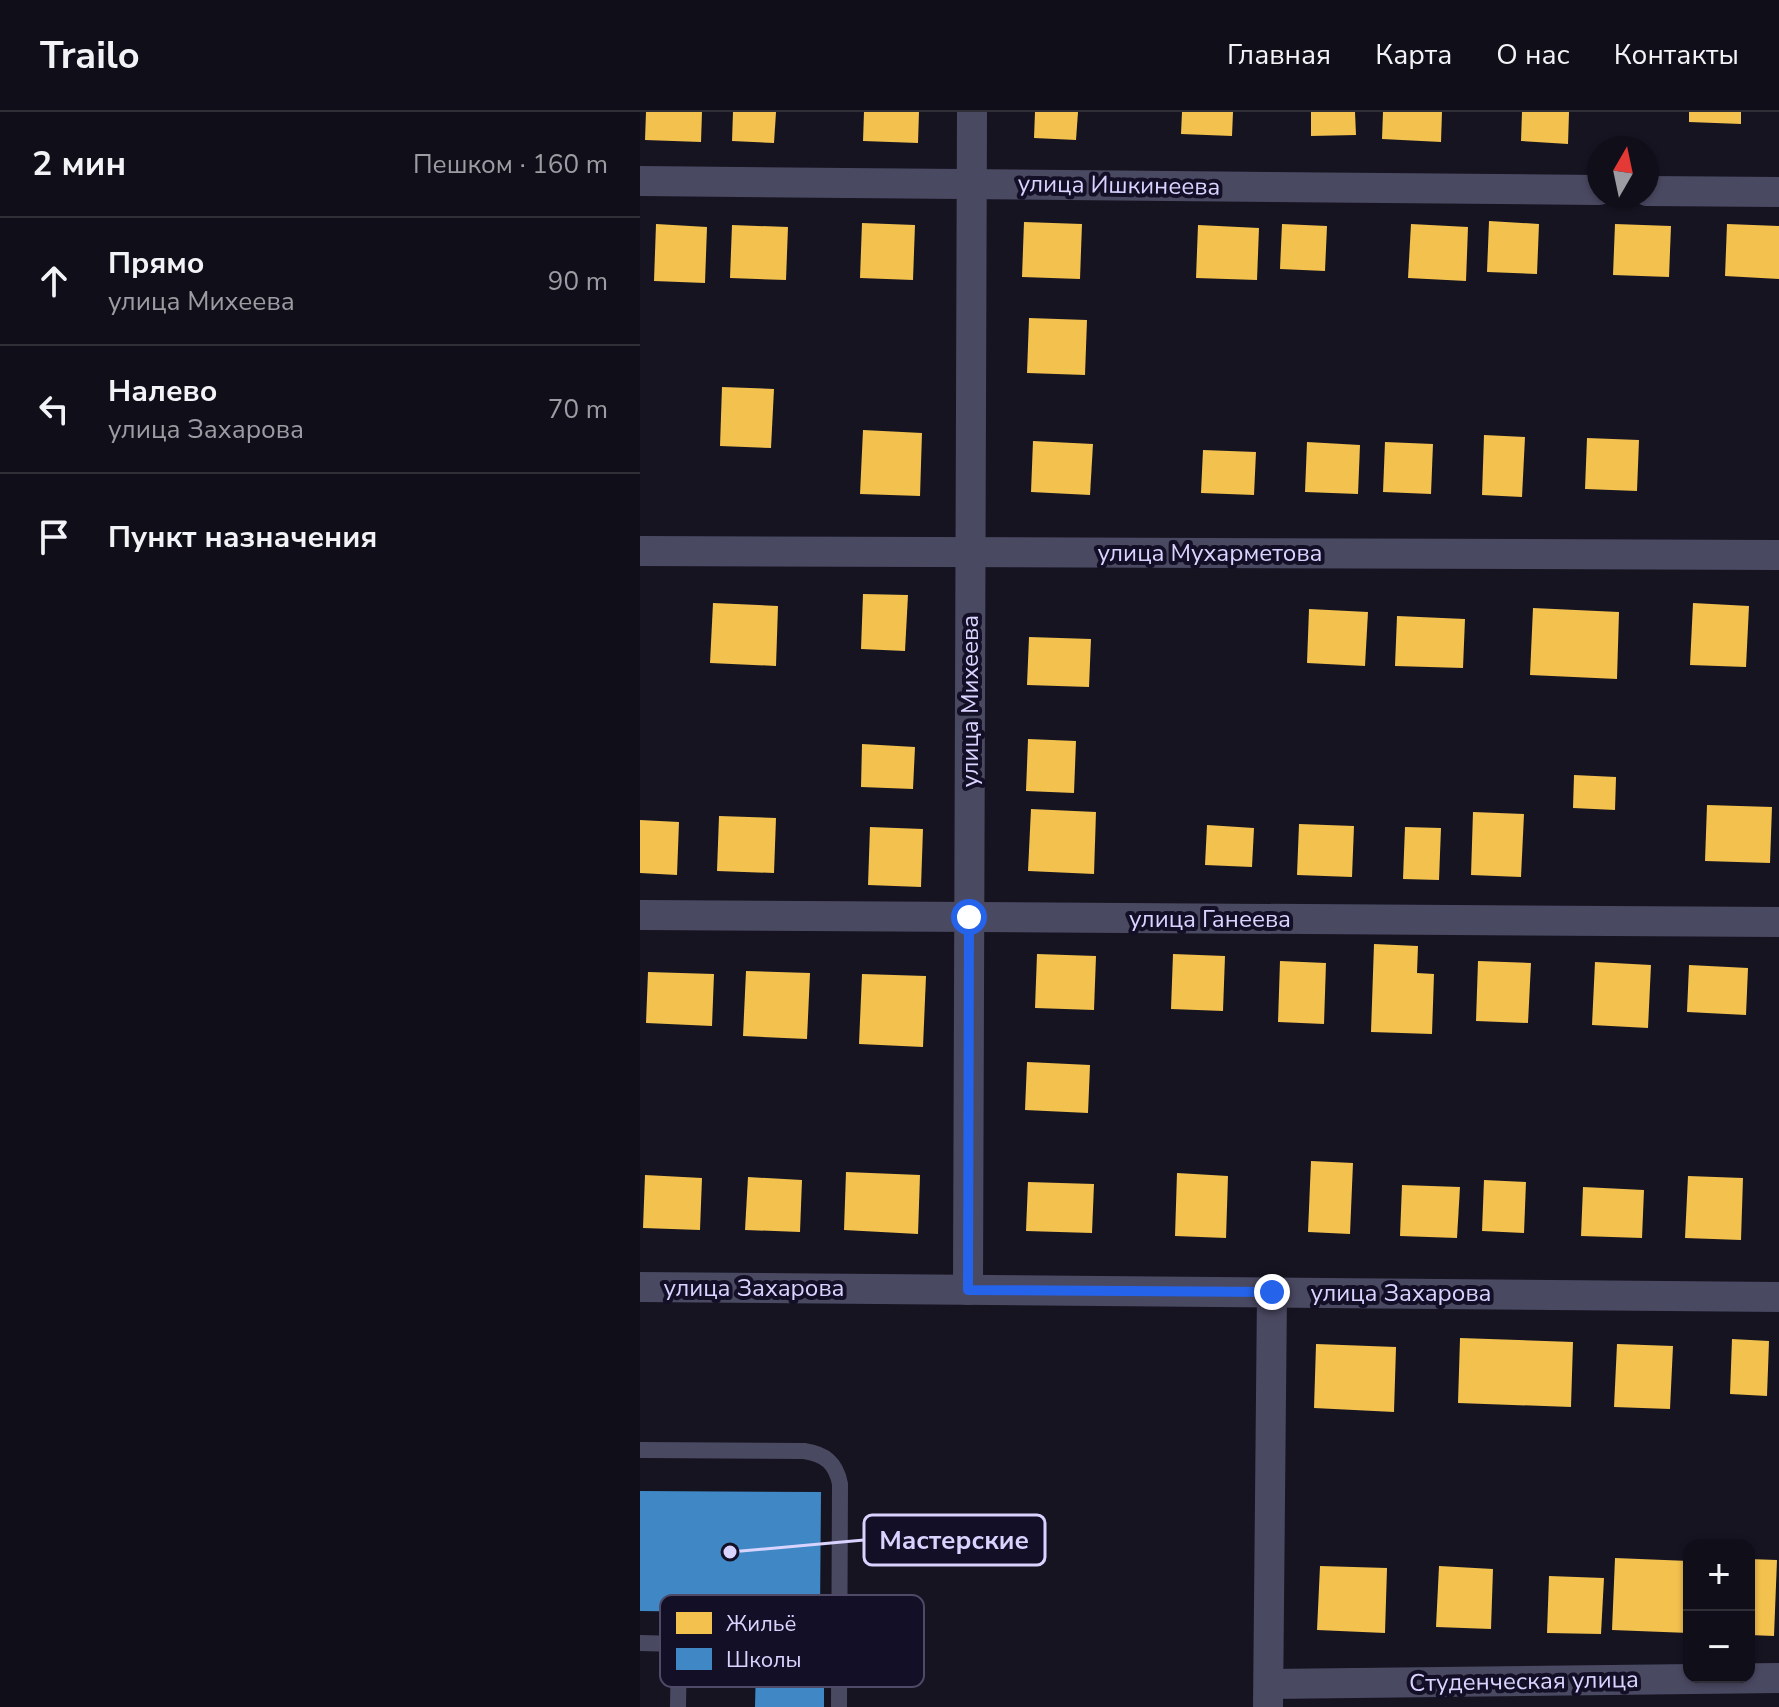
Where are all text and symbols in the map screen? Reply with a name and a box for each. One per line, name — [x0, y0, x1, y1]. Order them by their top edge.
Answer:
text: Trailo — [40, 30, 140, 81]
text: Главная — [1227, 36, 1331, 74]
text: Карта — [1375, 36, 1452, 74]
text: О нас — [1496, 36, 1570, 74]
text: Контакты — [1614, 36, 1739, 74]
north arrow — [1587, 136, 1659, 208]
text: 2 мин — [32, 141, 126, 187]
text: Пешком · 160 m — [413, 147, 608, 182]
street label: улица Ишкинеева — [1017, 167, 1221, 203]
text: Прямо — [108, 243, 205, 284]
icon: ahead — [32, 259, 76, 303]
text: 90 m — [548, 264, 608, 299]
text: улица Михеева — [108, 284, 295, 319]
text: Налево — [108, 371, 217, 412]
icon: left — [32, 387, 76, 431]
text: 70 m — [548, 392, 608, 427]
text: улица Захарова — [108, 412, 304, 447]
icon: arrive — [32, 515, 76, 559]
text: Пункт назначения — [108, 517, 377, 558]
street label: улица Мухарметова — [1097, 537, 1323, 569]
street label: улица Михеева — [954, 615, 986, 787]
route start — [951, 899, 987, 935]
street label: улица Ганеева — [1129, 903, 1291, 935]
street label: улица Захарова — [664, 1272, 844, 1304]
route end — [1254, 1274, 1290, 1310]
street label: улица Захарова — [1311, 1277, 1491, 1309]
callout: Мастерские — [864, 1515, 1045, 1565]
text: Мастерские — [879, 1523, 1029, 1558]
map controls — [1683, 1539, 1755, 1683]
button: + — [1683, 1539, 1755, 1611]
legend — [660, 1595, 924, 1687]
text: Жильё — [726, 1609, 797, 1639]
button: − — [1683, 1611, 1755, 1683]
text: Школы — [726, 1645, 802, 1675]
street label: Студенческая улица — [1409, 1663, 1639, 1699]

